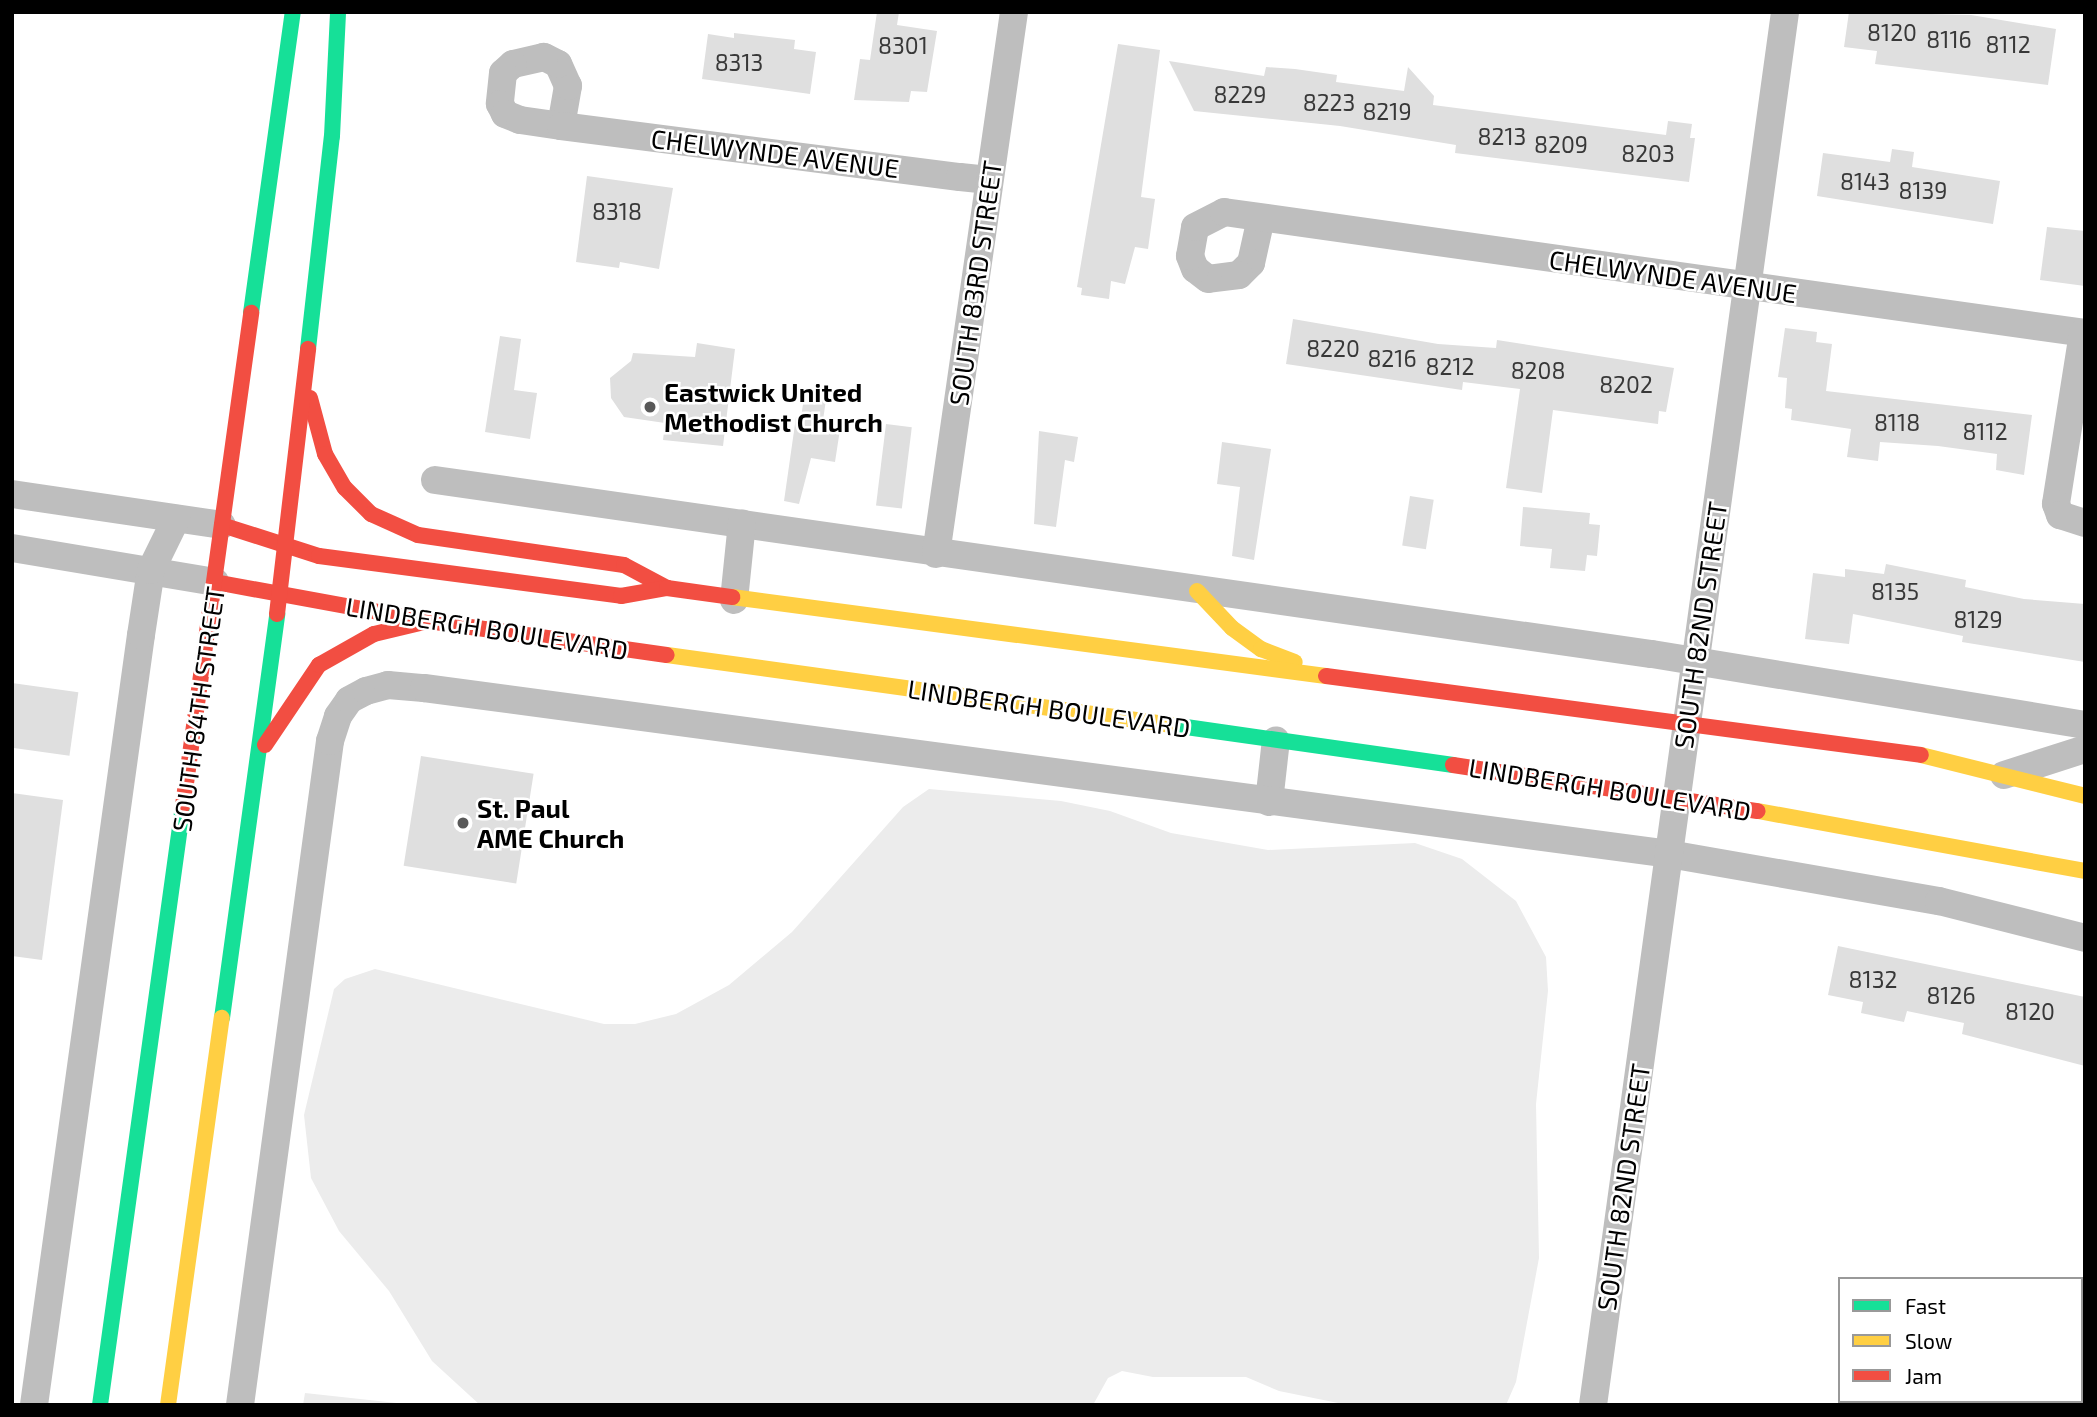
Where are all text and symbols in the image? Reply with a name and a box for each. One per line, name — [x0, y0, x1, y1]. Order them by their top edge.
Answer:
house number: 8120 — [1867, 18, 1917, 46]
house number: 8116 — [1926, 25, 1972, 53]
house number: 8112 — [1985, 30, 2031, 58]
house number: 8301 — [878, 31, 928, 59]
house number: 8313 — [715, 48, 763, 76]
house number: 8229 — [1214, 80, 1266, 108]
house number: 8223 — [1303, 88, 1355, 116]
house number: 8219 — [1362, 97, 1412, 125]
street label: CHELWYNDE AVENUE — [649, 122, 901, 184]
house number: 8213 — [1478, 122, 1526, 150]
house number: 8209 — [1534, 130, 1588, 158]
house number: 8203 — [1621, 139, 1675, 167]
street label: SOUTH 83RD STREET — [942, 159, 1008, 407]
house number: 8143 — [1840, 167, 1890, 195]
house number: 8139 — [1898, 176, 1948, 204]
house number: 8318 — [592, 197, 642, 225]
street label: CHELWYNDE AVENUE — [1547, 243, 1799, 309]
house number: 8220 — [1306, 334, 1360, 362]
house number: 8216 — [1367, 344, 1417, 372]
house number: 8212 — [1426, 352, 1474, 380]
house number: 8208 — [1511, 356, 1565, 384]
house number: 8202 — [1599, 370, 1653, 398]
place label: Eastwick United Methodist Church — [664, 376, 883, 438]
marker: Eastwick United Methodist Church — [642, 399, 658, 415]
house number: 8118 — [1874, 408, 1920, 436]
house number: 8112 — [1962, 417, 2008, 445]
street label: SOUTH 82ND STREET — [1667, 499, 1733, 751]
house number: 8135 — [1871, 577, 1919, 605]
street label: SOUTH 84TH STREET — [165, 584, 231, 834]
street label: LINDBERGH BOULEVARD — [344, 590, 630, 666]
house number: 8129 — [1953, 605, 2003, 633]
street label: LINDBERGH BOULEVARD — [906, 673, 1192, 743]
street label: LINDBERGH BOULEVARD — [1467, 751, 1753, 827]
place label: St. Paul AME Church — [477, 792, 624, 854]
marker: St. Paul AME Church — [455, 815, 471, 831]
house number: 8132 — [1849, 965, 1897, 993]
house number: 8126 — [1926, 981, 1976, 1009]
house number: 8120 — [2005, 997, 2055, 1025]
street label: SOUTH 82ND STREET — [1590, 1061, 1656, 1313]
legend — [1838, 1277, 2083, 1403]
text: Fast — [1905, 1293, 1946, 1318]
text: Slow — [1905, 1328, 1952, 1353]
text: Jam — [1905, 1363, 1942, 1388]

